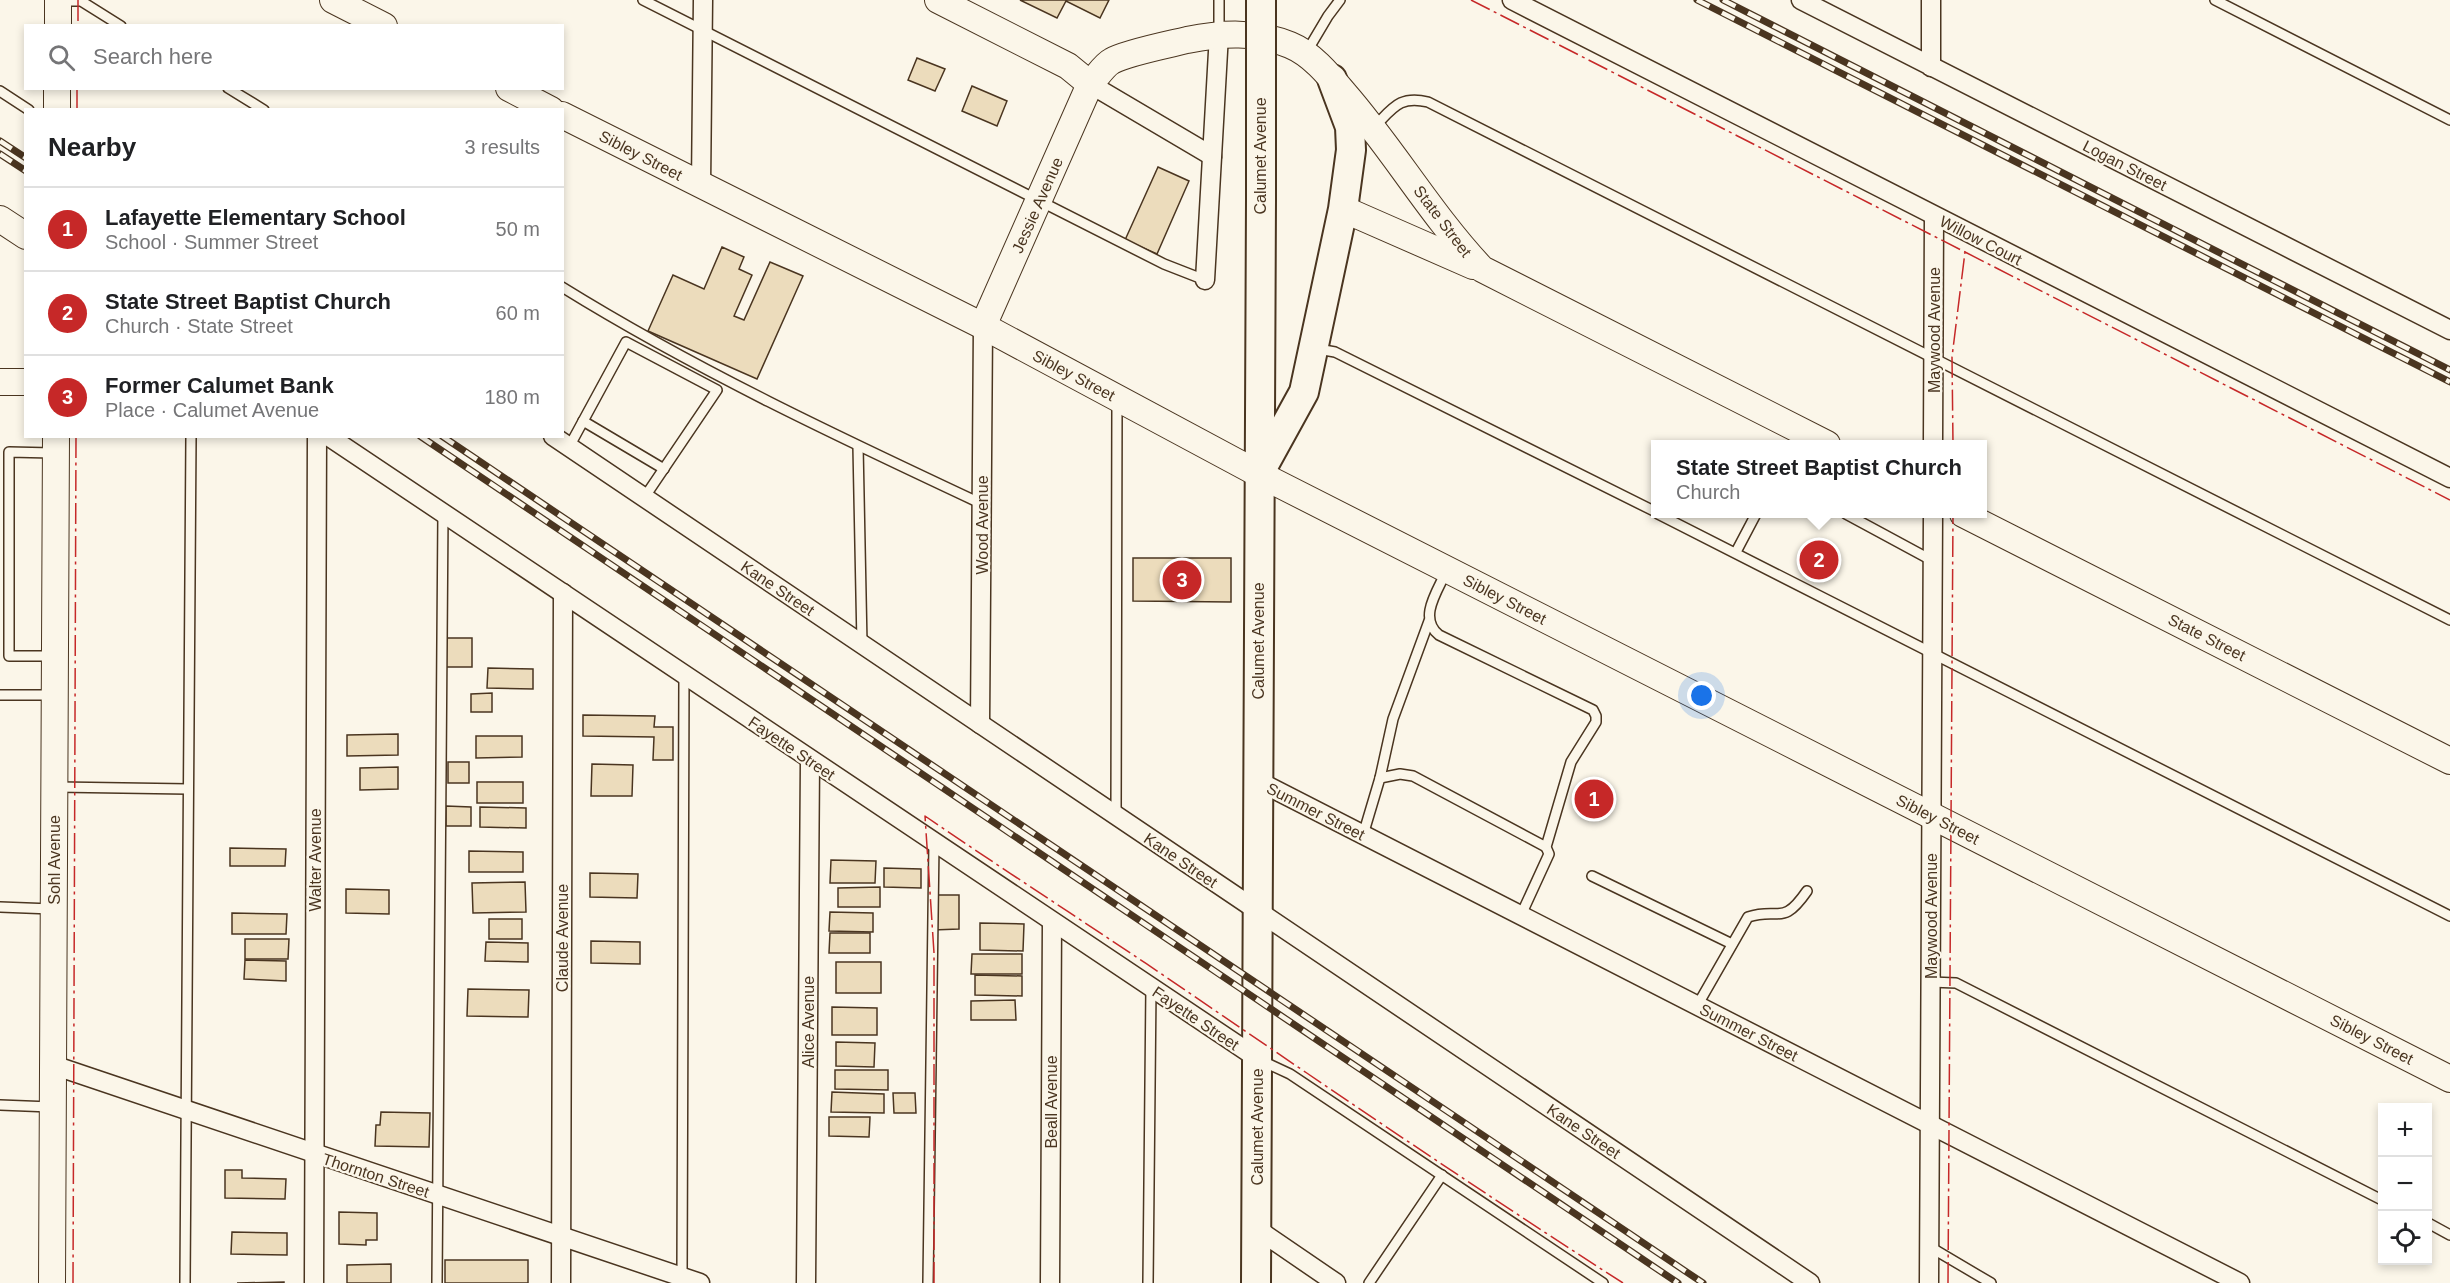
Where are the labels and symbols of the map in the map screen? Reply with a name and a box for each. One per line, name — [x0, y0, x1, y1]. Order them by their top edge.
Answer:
street label: Calumet Avenue — [1252, 97, 1269, 215]
street label: Sibley Street — [596, 127, 686, 184]
street label: Logan Street — [2080, 137, 2170, 194]
street label: Jessie Avenue — [1009, 155, 1066, 256]
street label: State Street — [1410, 182, 1475, 261]
street label: Willow Court — [1937, 212, 2025, 269]
street label: Maywood Avenue — [1926, 267, 1943, 393]
street label: Sibley Street — [1030, 347, 1118, 404]
street label: Wood Avenue — [974, 475, 991, 575]
pin: 2 — [1800, 538, 1838, 582]
street label: Kane Street — [738, 558, 818, 619]
pin: 3 — [1162, 558, 1202, 602]
street label: Sibley Street — [1460, 571, 1550, 628]
street label: Calumet Avenue — [1250, 582, 1267, 700]
street label: State Street — [2165, 611, 2249, 664]
your location — [1687, 681, 1716, 710]
street label: Fayette Street — [745, 713, 839, 784]
pin: 1 — [1574, 776, 1614, 822]
street label: Summer Street — [1264, 779, 1368, 844]
street label: Sibley Street — [1893, 791, 1983, 848]
street label: Walter Avenue — [307, 808, 324, 912]
street label: Sohl Avenue — [46, 815, 63, 905]
street label: Kane Street — [1141, 830, 1221, 891]
street label: Maywood Avenue — [1923, 853, 1940, 979]
street label: Claude Avenue — [554, 884, 571, 992]
street label: Alice Avenue — [800, 976, 817, 1068]
street label: Fayette Street — [1149, 983, 1243, 1054]
street label: Summer Street — [1697, 1000, 1801, 1065]
street label: Sibley Street — [2327, 1011, 2417, 1068]
street label: Beall Avenue — [1043, 1055, 1060, 1149]
street label: Calumet Avenue — [1249, 1068, 1266, 1186]
street label: Kane Street — [1544, 1101, 1624, 1162]
street label: Thornton Street — [320, 1150, 432, 1201]

